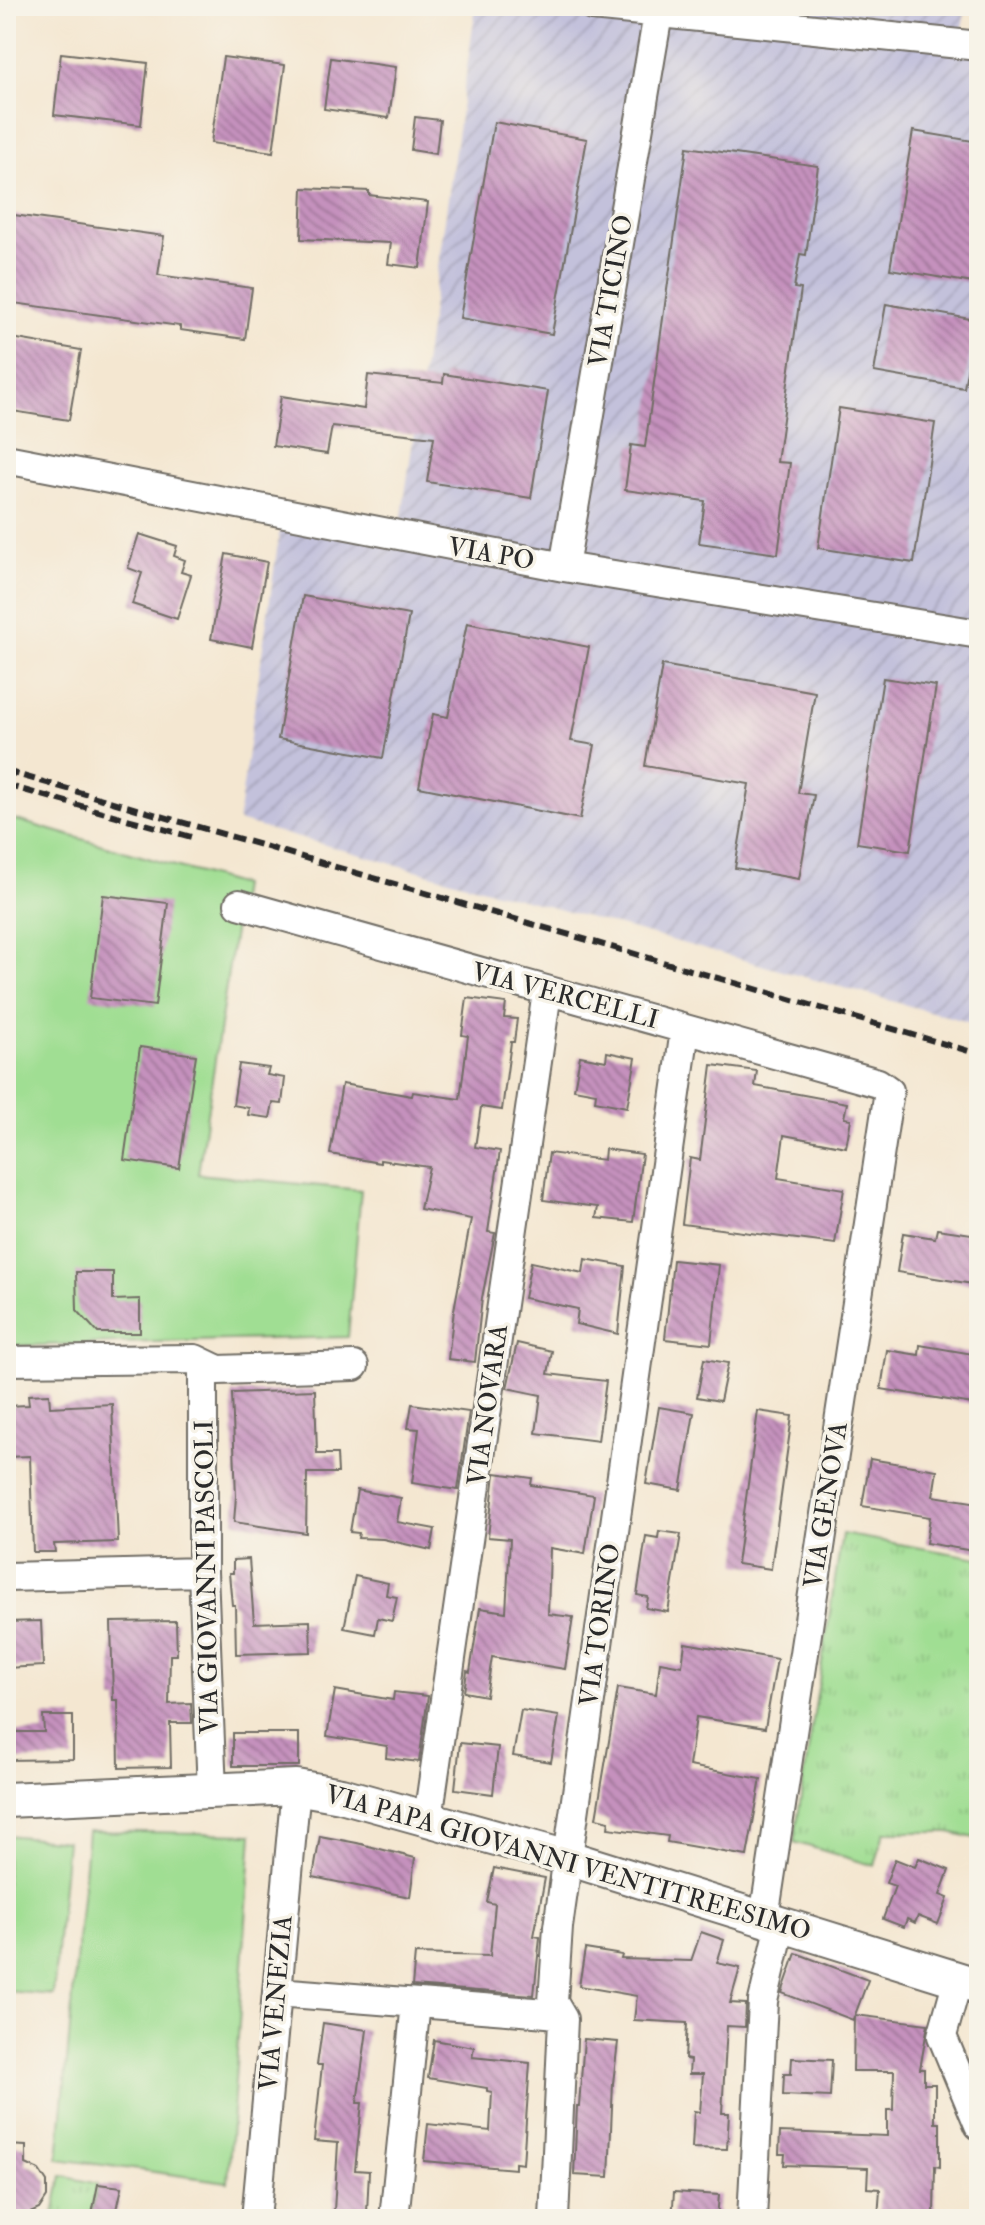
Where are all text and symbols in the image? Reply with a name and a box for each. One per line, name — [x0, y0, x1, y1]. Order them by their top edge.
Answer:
street label: VIA TICINO — [582, 212, 640, 370]
street label: VIA PO — [445, 531, 537, 577]
street label: VIA VERCELLI — [468, 956, 662, 1036]
street label: VIA NOVARA — [461, 1322, 515, 1488]
street label: VIA GENOVA — [797, 1419, 855, 1591]
street label: VIA GIOVANNI PASCOLI — [188, 1420, 226, 1734]
street label: VIA TORINO — [573, 1541, 627, 1709]
street label: VIA PAPA GIOVANNI VENTITREESIMO — [322, 1778, 814, 1948]
street label: VIA VENEZIA — [252, 1913, 300, 2092]

